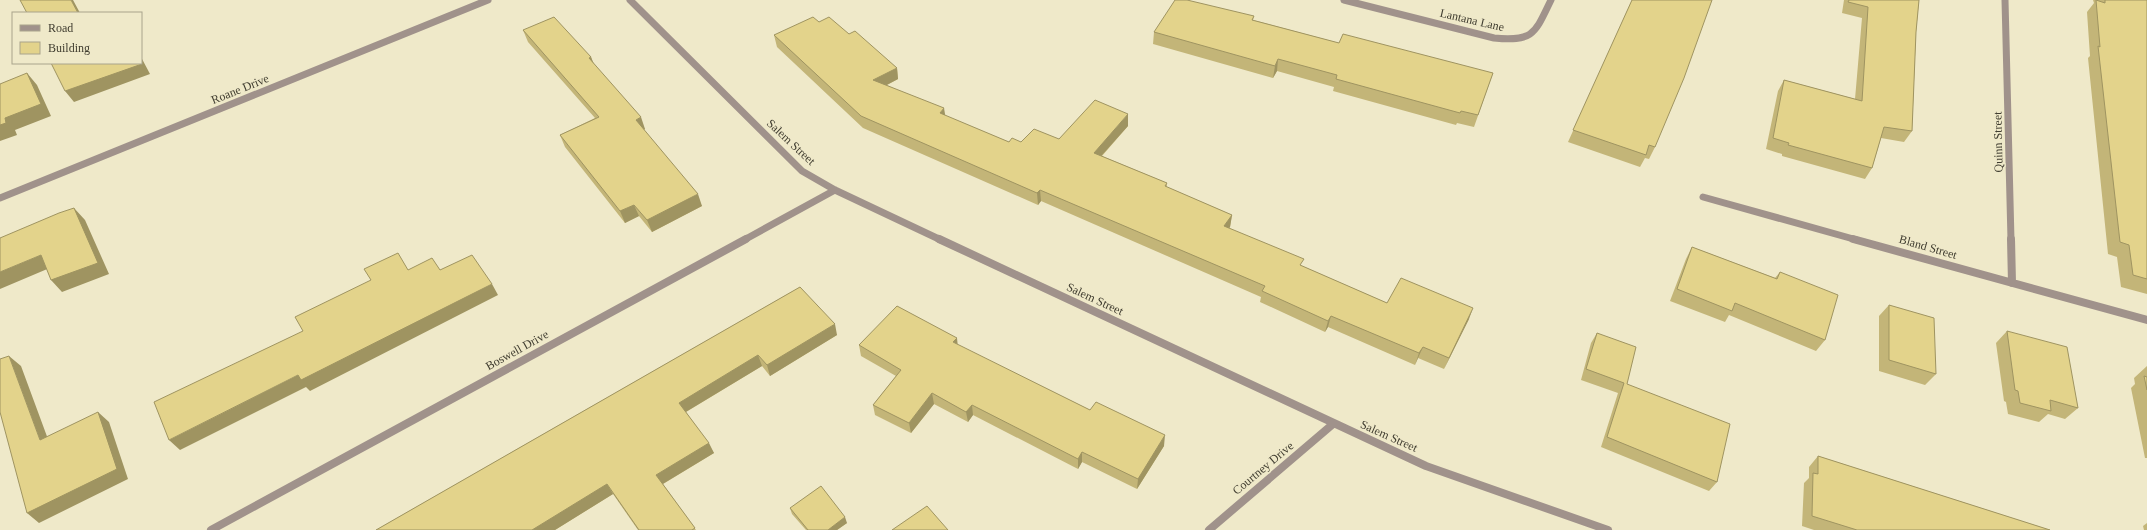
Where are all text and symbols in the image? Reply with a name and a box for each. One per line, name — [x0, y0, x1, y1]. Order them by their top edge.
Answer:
street label: Lantana Lane — [1438, 6, 1506, 34]
legend — [12, 12, 142, 64]
text: Road — [48, 21, 73, 35]
text: Building — [48, 41, 90, 55]
street label: Roane Drive — [209, 71, 271, 107]
street label: Quinn Street — [1990, 111, 2006, 173]
street label: Salem Street — [764, 116, 819, 168]
street label: Bland Street — [1897, 232, 1959, 262]
street label: Salem Street — [1064, 280, 1126, 319]
street label: Boswell Drive — [483, 327, 551, 373]
street label: Salem Street — [1358, 417, 1420, 455]
street label: Courtney Drive — [1230, 439, 1296, 497]

